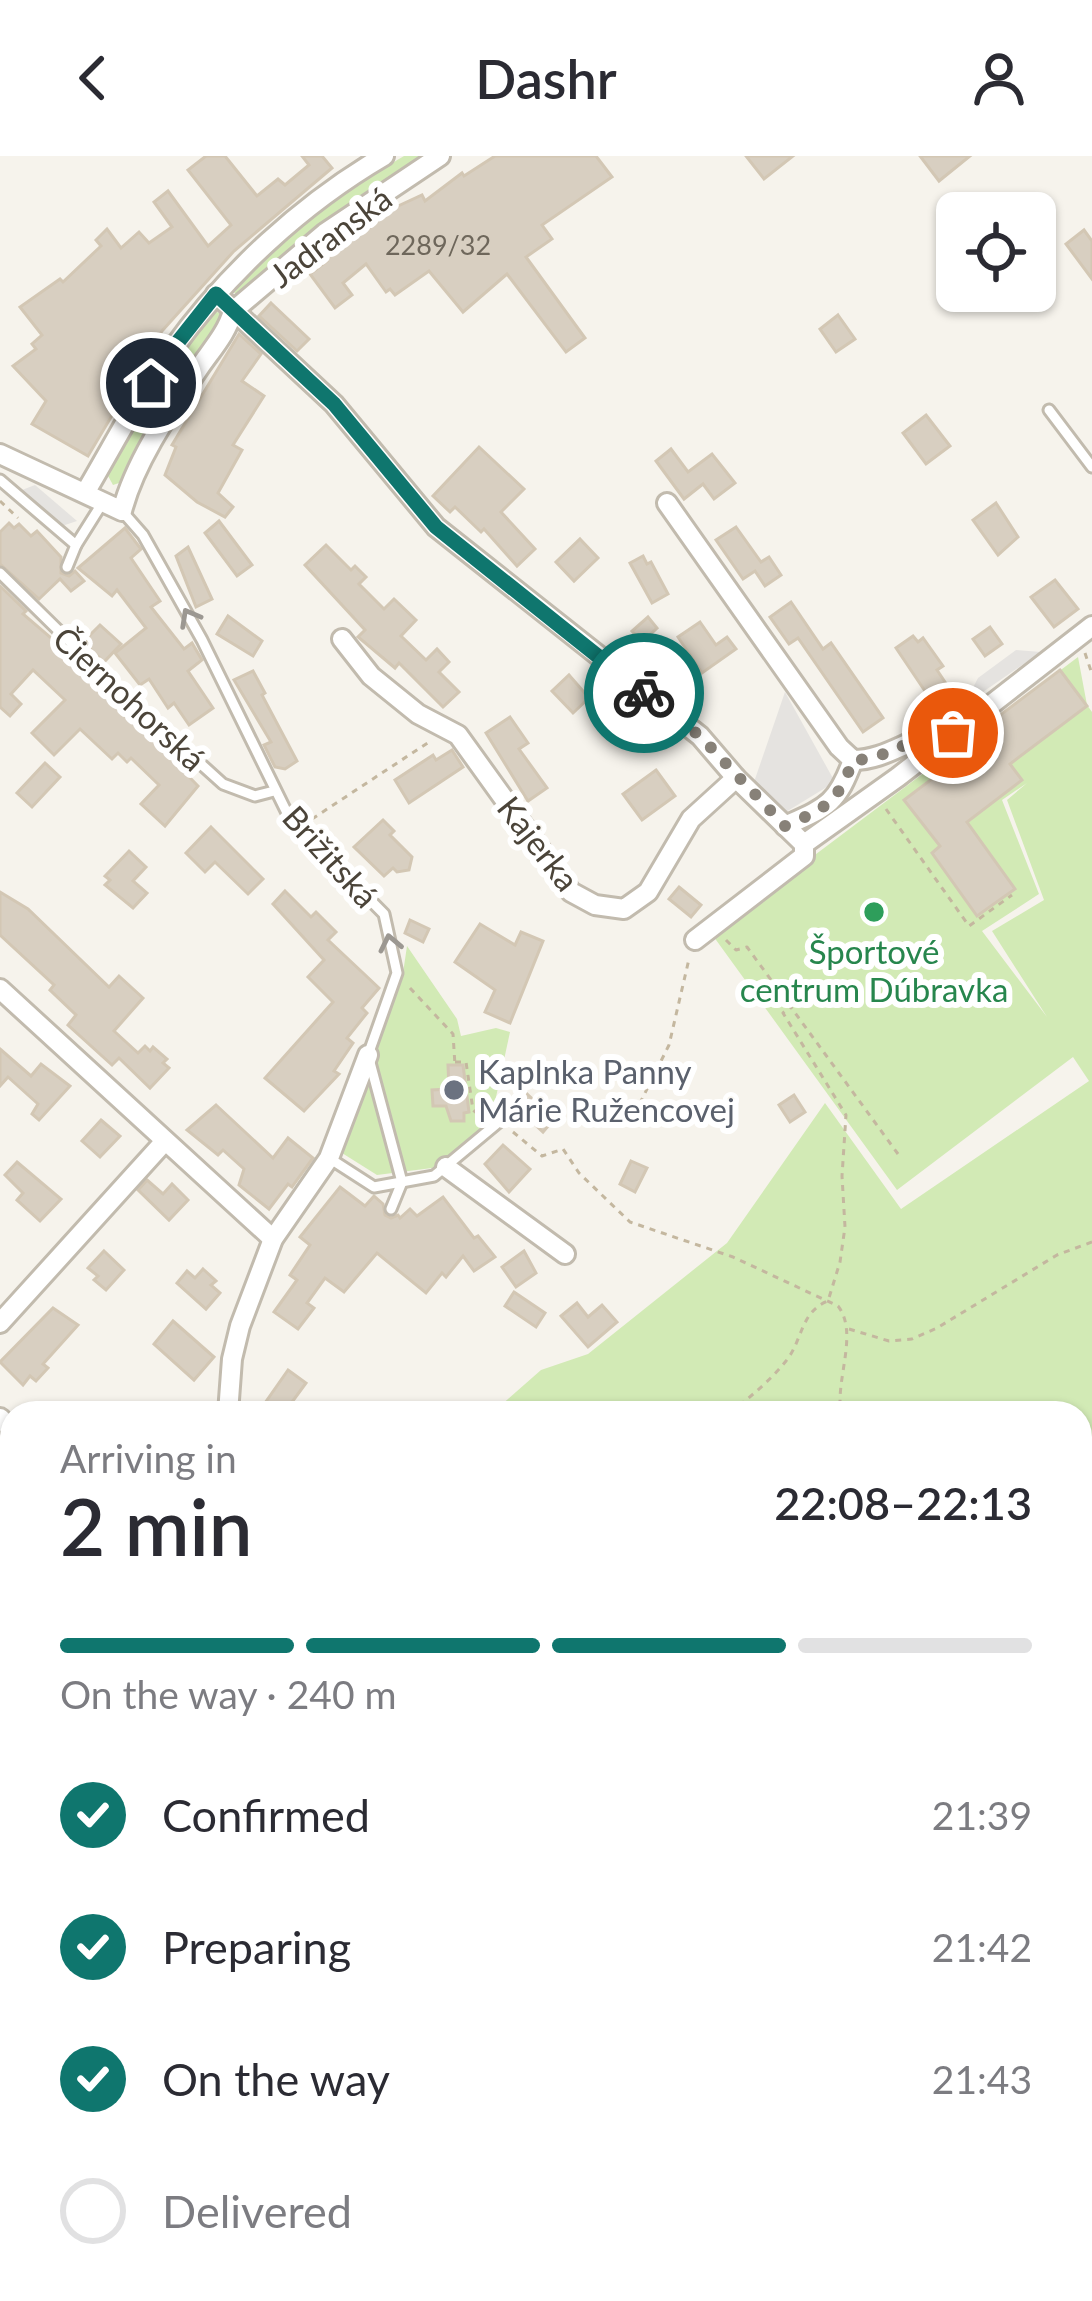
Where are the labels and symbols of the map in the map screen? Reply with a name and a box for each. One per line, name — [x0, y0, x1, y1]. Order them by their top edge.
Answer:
street label: Jadranská — [261, 177, 399, 295]
house number: 2289/32 — [385, 228, 491, 261]
pin — [100, 332, 202, 434]
one-way arrow — [180, 608, 203, 629]
street label: Čiernohorská — [46, 618, 214, 778]
courier — [584, 633, 704, 753]
pin — [902, 682, 1004, 784]
street label: Kajerka — [490, 788, 588, 898]
street label: Brižitská — [275, 797, 387, 915]
marker: Športové centrum Dúbravka — [861, 899, 887, 925]
place label: Športové centrum Dúbravka — [740, 931, 1008, 1009]
one-way arrow — [379, 934, 404, 954]
place label: Kaplnka Panny Márie Ružencovej — [478, 1051, 735, 1129]
marker: Kaplnka Panny Márie Ružencovej — [441, 1077, 467, 1103]

